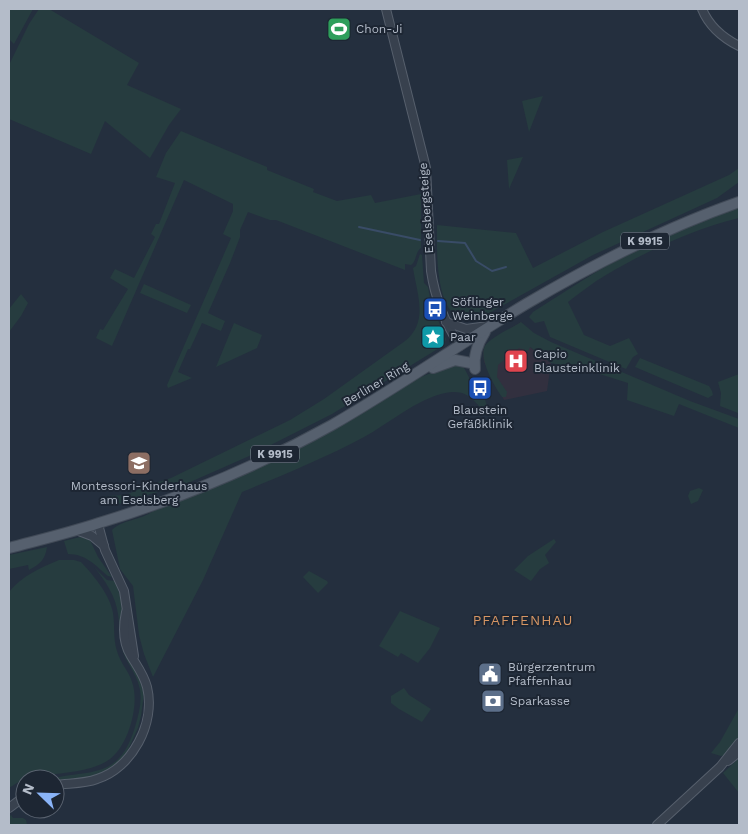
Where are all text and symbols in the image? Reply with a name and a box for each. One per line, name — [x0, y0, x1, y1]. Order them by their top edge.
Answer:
sports icon: Chon-Ji — [326, 16, 352, 42]
place label: Chon-Ji — [356, 22, 402, 36]
street label: Eselsbergsteige — [416, 162, 436, 254]
road number: K 9915 — [621, 232, 669, 250]
place label: Söflinger Weinberge — [452, 295, 513, 323]
bus stop icon: Söflinger Weinberge — [422, 296, 448, 322]
place icon: Paar — [420, 324, 446, 350]
place label: Paar — [450, 330, 476, 344]
place label: Capio Blausteinklinik — [534, 347, 620, 375]
hospital icon: Capio Blausteinklinik — [503, 348, 529, 374]
street label: Berliner Ring — [340, 358, 412, 409]
bus stop icon: Blaustein Gefäßklinik — [467, 375, 493, 401]
place label: Blaustein Gefäßklinik — [447, 403, 513, 431]
road number: K 9915 — [251, 446, 299, 462]
school or university icon: Montessori-Kinderhaus am Eselsberg — [126, 450, 152, 476]
place label: Montessori-Kinderhaus am Eselsberg — [71, 479, 207, 507]
district label: PFAFFENHAU — [473, 612, 573, 628]
place label: Bürgerzentrum Pfaffenhau — [508, 660, 595, 688]
public building icon: Bürgerzentrum Pfaffenhau — [477, 661, 503, 687]
bank icon: Sparkasse — [480, 688, 506, 714]
place label: Sparkasse — [510, 694, 570, 708]
north arrow — [15, 769, 65, 819]
text: N — [19, 781, 37, 797]

